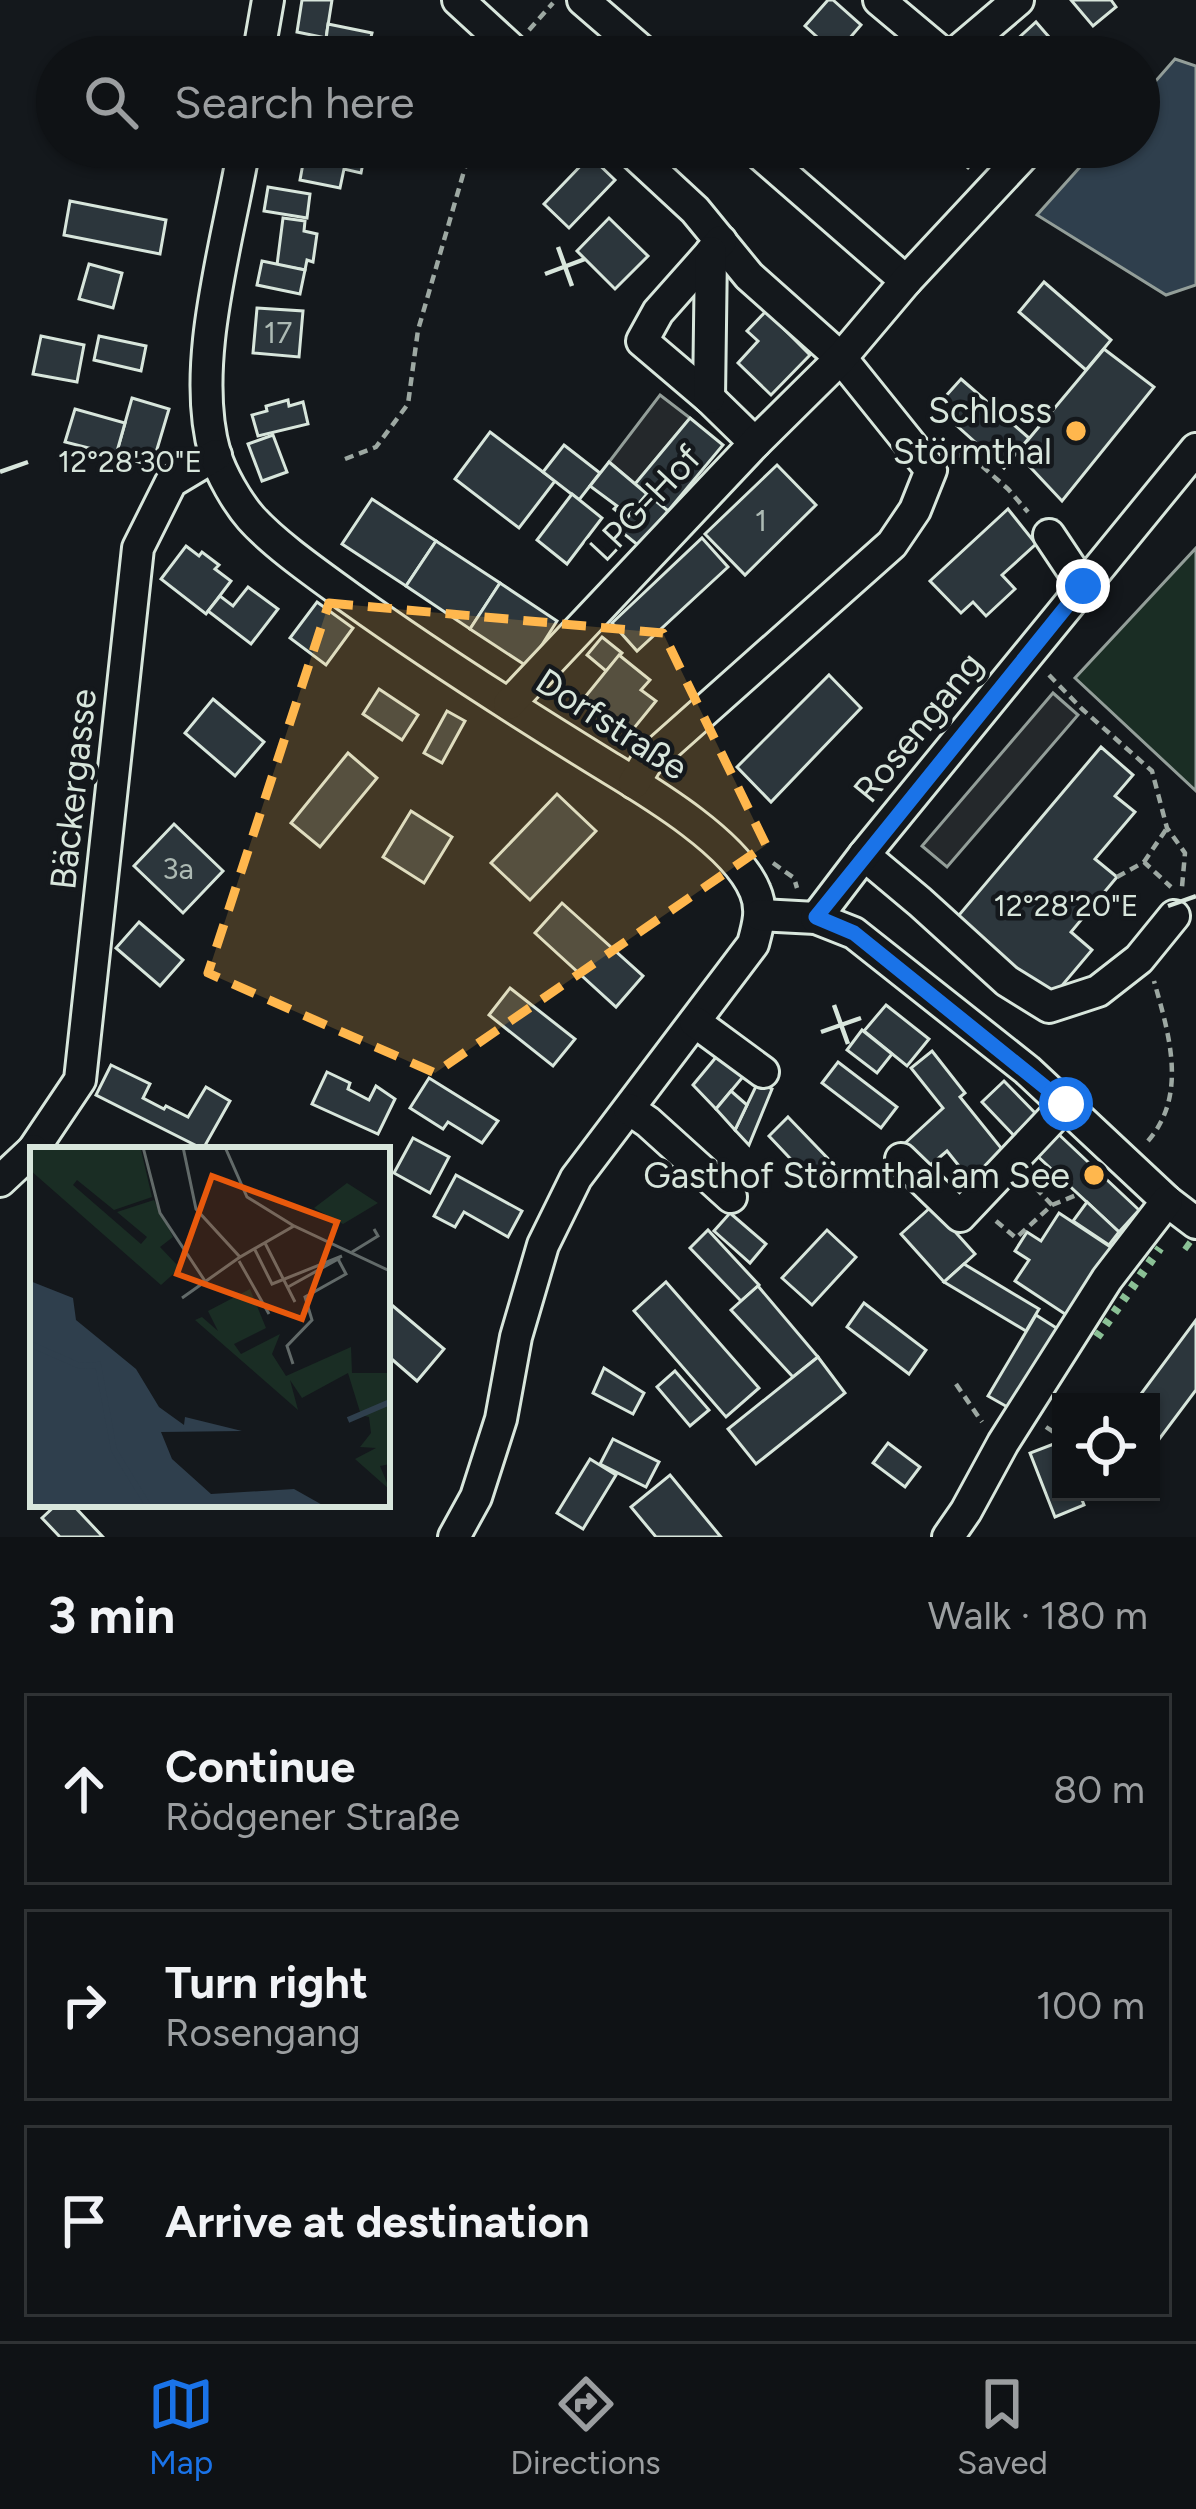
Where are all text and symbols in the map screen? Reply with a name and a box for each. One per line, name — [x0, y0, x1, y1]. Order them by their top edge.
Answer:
search box — [36, 36, 1160, 168]
icon: search — [78, 69, 144, 135]
text: Search here — [174, 75, 414, 129]
house number: 17 — [264, 314, 292, 351]
place label: Schloss Störmthal — [893, 389, 1052, 473]
marker: Schloss Störmthal — [1063, 418, 1089, 444]
street label: LPG-Hof — [580, 435, 710, 570]
text: 12°28'30"E — [58, 443, 202, 480]
house number: 1 — [755, 502, 767, 539]
route end — [1056, 559, 1110, 613]
street label: Rosengang — [844, 643, 992, 811]
street label: Dorfstraße — [528, 659, 696, 789]
street label: Bäckergasse — [41, 687, 105, 891]
house number: 3a — [162, 850, 194, 887]
text: 12°28'20"E — [994, 887, 1138, 924]
route start — [1039, 1077, 1093, 1131]
inset map — [30, 1147, 390, 1507]
place label: Gasthof Störmthal am See — [643, 1154, 1070, 1197]
marker: Gasthof Störmthal am See — [1081, 1162, 1107, 1188]
map controls — [1052, 1393, 1160, 1501]
button: locate — [1052, 1393, 1160, 1501]
text: 3 min — [48, 1585, 175, 1646]
text: Walk · 180 m — [928, 1592, 1148, 1639]
text: Continue — [165, 1739, 355, 1793]
icon: ahead — [51, 1756, 117, 1822]
text: 80 m — [1053, 1766, 1145, 1813]
text: Rödgener Straße — [165, 1793, 460, 1840]
text: Turn right — [165, 1955, 368, 2009]
icon: right — [51, 1972, 117, 2038]
text: 100 m — [1036, 1982, 1145, 2029]
text: Rosengang — [165, 2009, 361, 2056]
icon: arrive — [51, 2188, 117, 2254]
text: Arrive at destination — [165, 2194, 589, 2248]
tab: Map — [148, 2371, 214, 2482]
tab: Directions — [510, 2371, 661, 2482]
tab: Saved — [957, 2371, 1048, 2482]

